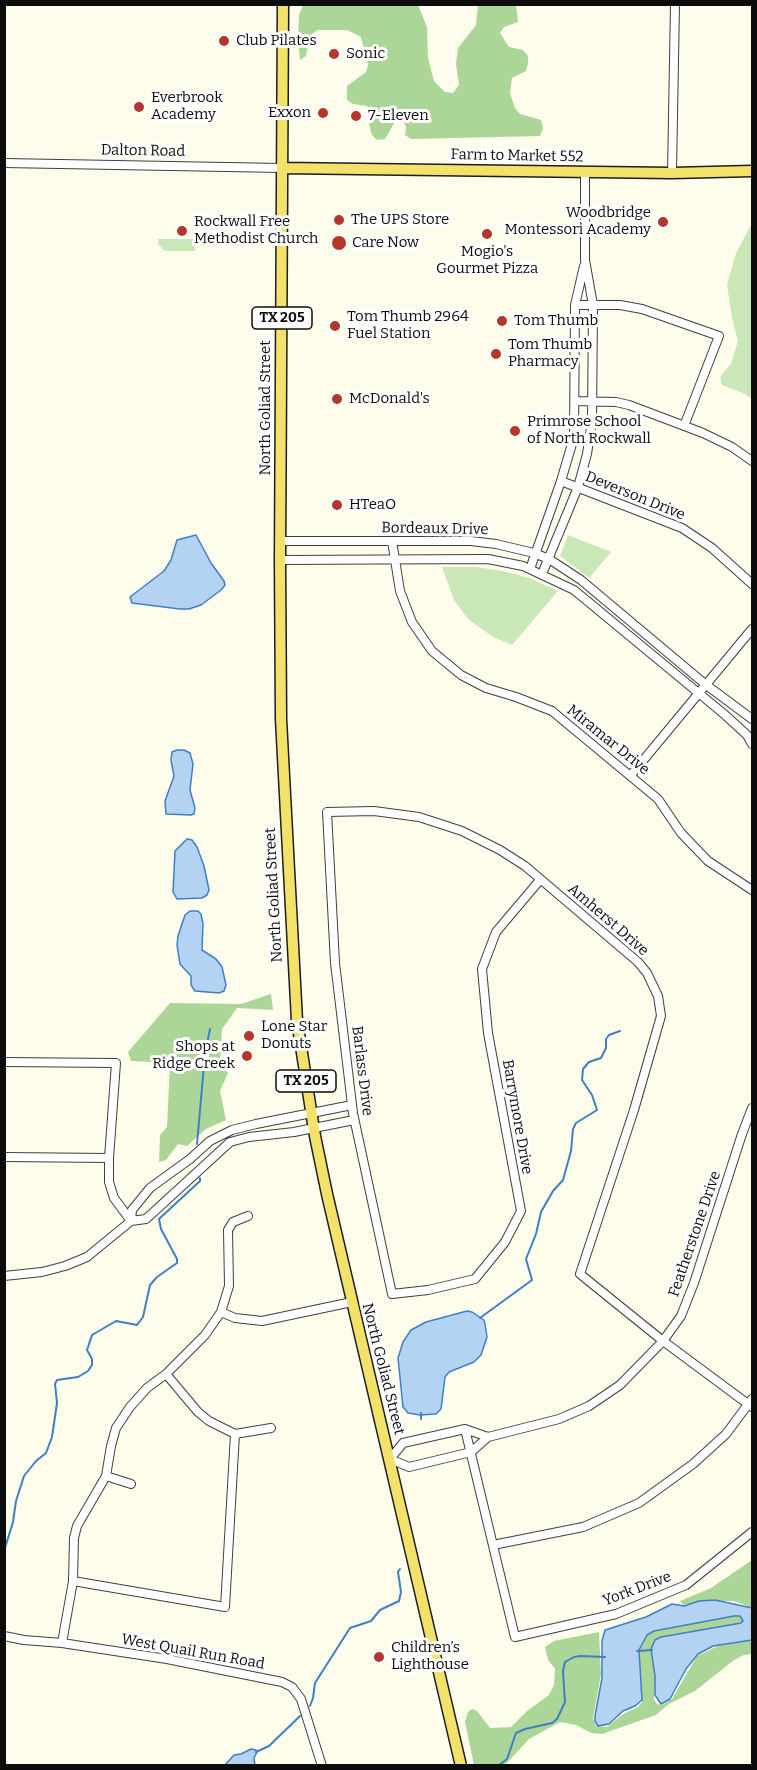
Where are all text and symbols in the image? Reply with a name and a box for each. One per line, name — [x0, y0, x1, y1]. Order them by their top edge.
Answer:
place label: Club Pilates — [236, 32, 317, 50]
marker: Club Pilates — [217, 34, 231, 48]
place label: Sonic — [346, 45, 385, 63]
marker: Sonic — [327, 47, 341, 61]
place label: Everbrook Academy — [151, 89, 223, 124]
marker: Everbrook Academy — [132, 100, 146, 114]
place label: Exxon — [268, 104, 311, 122]
marker: Exxon — [316, 106, 330, 120]
place label: 7-Eleven — [368, 107, 429, 125]
marker: 7-Eleven — [349, 109, 363, 123]
street label: Dalton Road — [101, 141, 185, 161]
street label: Farm to Market 552 — [450, 146, 584, 166]
place label: Woodbridge Montessori Academy — [505, 204, 651, 239]
place label: The UPS Store — [351, 211, 449, 229]
place label: Rockwall Free Methodist Church — [194, 213, 318, 248]
marker: The UPS Store — [332, 213, 346, 227]
marker: Woodbridge Montessori Academy — [656, 215, 670, 229]
marker: Rockwall Free Methodist Church — [175, 224, 189, 238]
marker: Mogio's Gourmet Pizza — [480, 227, 494, 241]
marker: Care Now — [330, 234, 348, 252]
place label: Care Now — [352, 234, 419, 252]
place label: Mogio's Gourmet Pizza — [436, 243, 538, 278]
road number: TX 205 — [252, 307, 312, 329]
place label: Tom Thumb 2964 Fuel Station — [347, 308, 469, 343]
place label: Tom Thumb — [514, 312, 598, 330]
marker: Tom Thumb — [495, 314, 509, 328]
marker: Tom Thumb 2964 Fuel Station — [328, 319, 342, 333]
place label: Tom Thumb Pharmacy — [508, 336, 592, 371]
street label: North Goliad Street — [257, 340, 275, 476]
marker: Tom Thumb Pharmacy — [489, 347, 503, 361]
place label: McDonald's — [349, 390, 430, 408]
marker: McDonald's — [330, 392, 344, 406]
place label: Primrose School of North Rockwall — [527, 413, 651, 448]
marker: Primrose School of North Rockwall — [508, 424, 522, 438]
street label: Deverson Drive — [582, 468, 688, 524]
place label: HTeaO — [349, 496, 396, 514]
marker: HTeaO — [330, 498, 344, 512]
street label: Bordeaux Drive — [381, 519, 489, 539]
street label: Miramar Drive — [563, 701, 653, 779]
street label: North Goliad Street — [261, 827, 287, 963]
street label: Amherst Drive — [564, 880, 652, 960]
place label: Lone Star Donuts — [261, 1018, 327, 1053]
street label: Barlass Drive — [348, 1025, 376, 1117]
marker: Lone Star Donuts — [242, 1029, 256, 1043]
place label: Shops at Ridge Creek — [152, 1038, 235, 1073]
marker: Shops at Ridge Creek — [240, 1049, 254, 1063]
street label: Barrymore Drive — [498, 1058, 536, 1176]
road number: TX 205 — [276, 1070, 336, 1092]
street label: Featherstone Drive — [665, 1169, 725, 1299]
street label: North Goliad Street — [358, 1301, 408, 1437]
street label: York Drive — [600, 1568, 674, 1610]
street label: West Quail Run Road — [120, 1631, 266, 1673]
place label: Children’s Lighthouse — [391, 1639, 469, 1674]
marker: Children’s Lighthouse — [372, 1650, 386, 1664]

